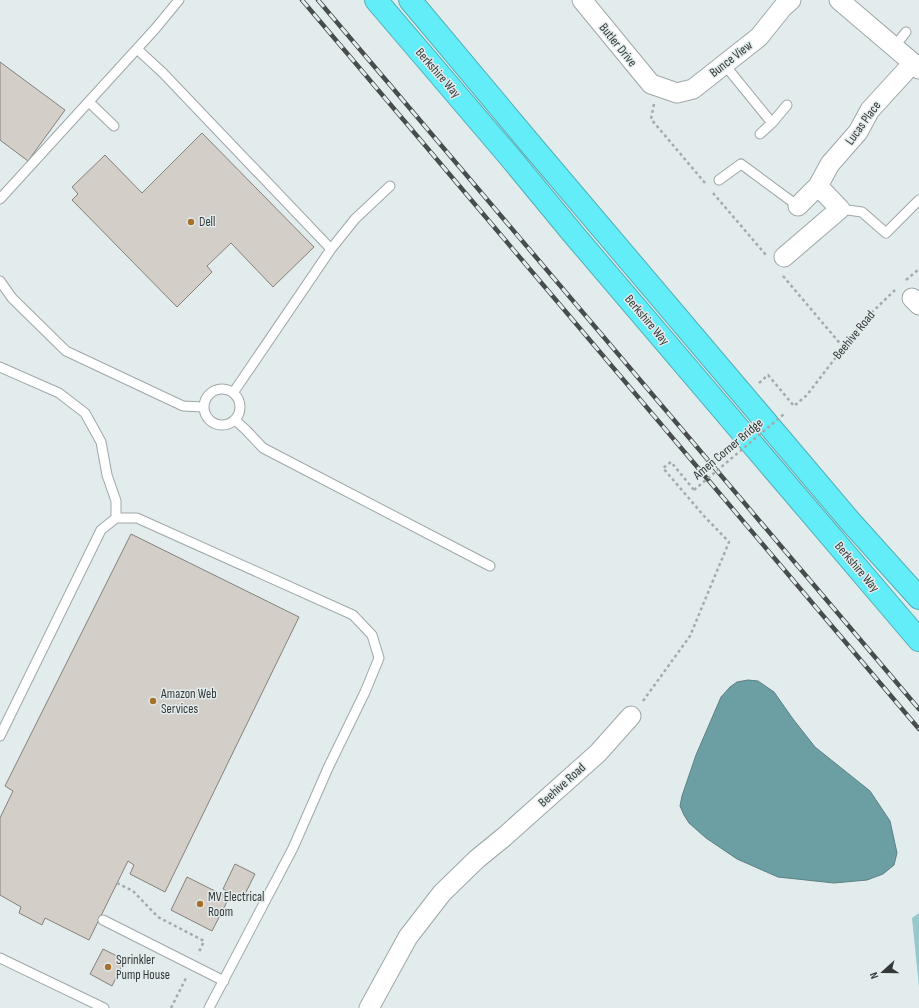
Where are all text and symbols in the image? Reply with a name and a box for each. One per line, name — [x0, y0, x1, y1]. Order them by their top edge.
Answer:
street label: Butler Drive — [596, 20, 640, 70]
street label: Bunce View — [706, 37, 756, 81]
street label: Berkshire Way — [412, 45, 464, 101]
street label: Lucas Place — [842, 98, 884, 148]
place label: Dell — [199, 214, 215, 230]
marker: Dell — [186, 217, 196, 227]
street label: Berkshire Way — [621, 291, 673, 349]
street label: Beehive Road — [829, 307, 879, 363]
street label: Amen Corner Bridge — [689, 415, 766, 484]
street label: Berkshire Way — [831, 538, 883, 596]
place label: Amazon Web Services — [160, 686, 217, 717]
marker: Amazon Web Services — [148, 696, 158, 706]
street label: Beehive Road — [535, 760, 589, 810]
place label: MV Electrical Room — [208, 889, 264, 920]
marker: MV Electrical Room — [195, 899, 205, 909]
place label: Sprinkler Pump House — [116, 952, 170, 983]
north arrow — [863, 952, 903, 992]
marker: Sprinkler Pump House — [103, 962, 113, 972]
text: N — [867, 970, 881, 980]

